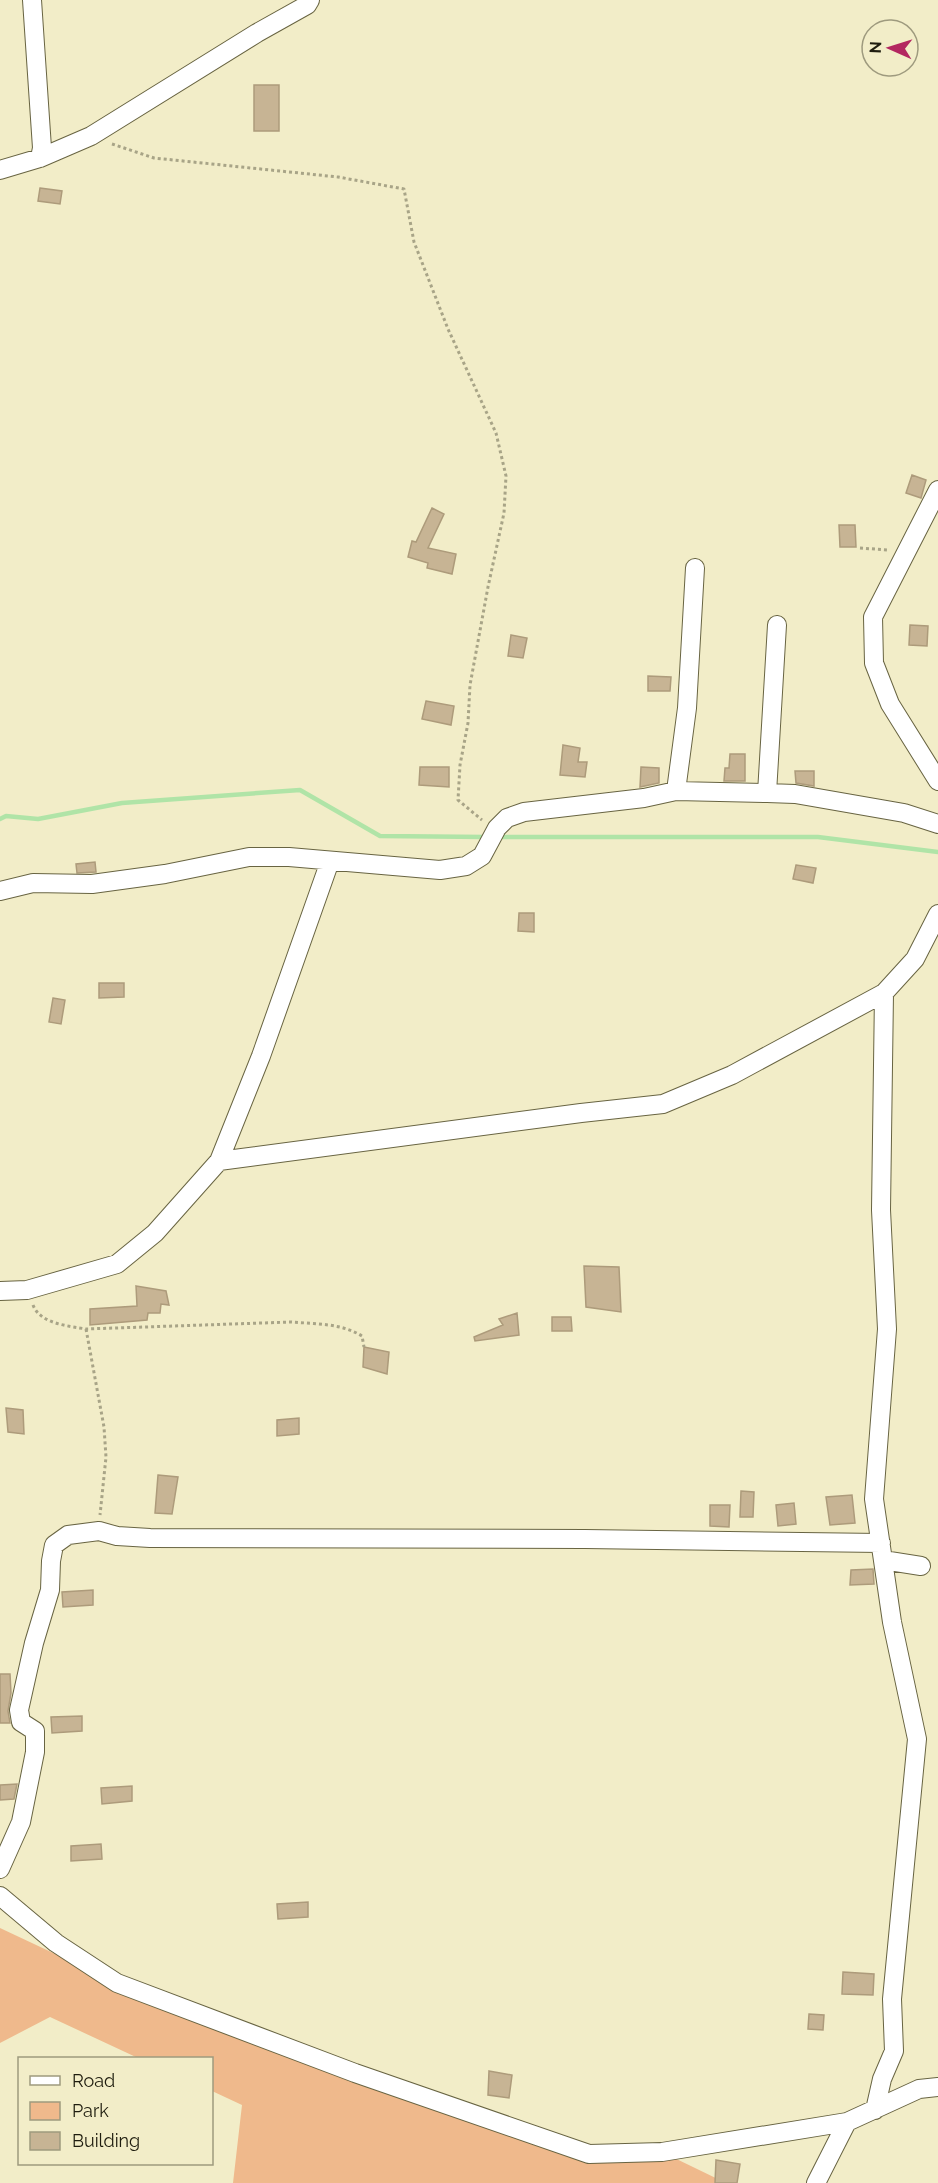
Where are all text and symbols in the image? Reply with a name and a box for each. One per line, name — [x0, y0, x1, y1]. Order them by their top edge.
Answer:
north arrow — [860, 18, 920, 78]
text: N — [866, 41, 885, 54]
legend — [18, 2057, 213, 2165]
text: Road — [72, 2070, 115, 2091]
text: Park — [72, 2100, 109, 2121]
text: Building — [72, 2130, 140, 2151]

